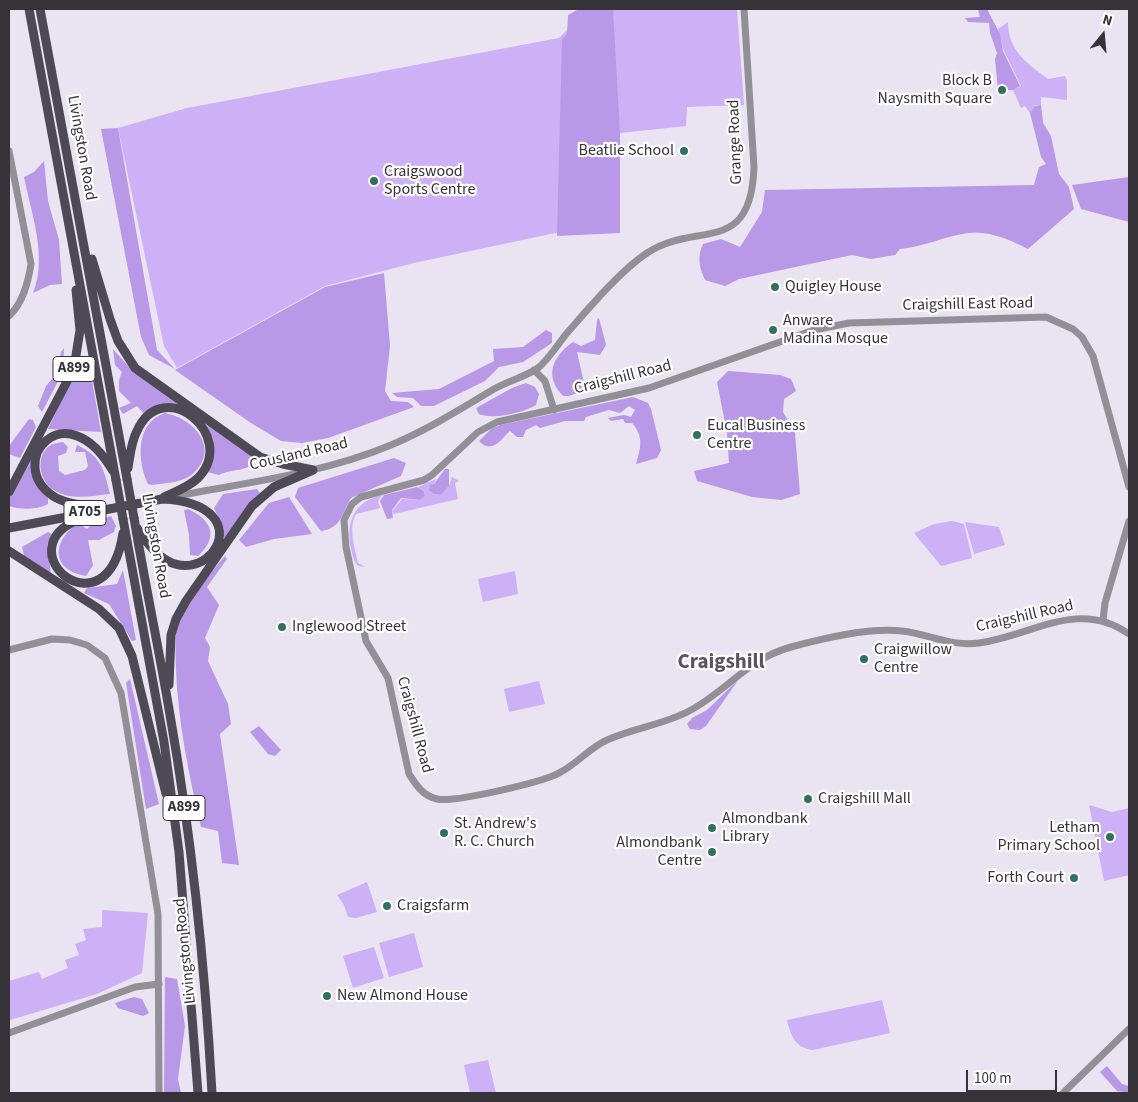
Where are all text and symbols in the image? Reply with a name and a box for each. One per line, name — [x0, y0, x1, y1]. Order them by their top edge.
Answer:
north arrow — [1078, 10, 1128, 60]
text: N — [1100, 10, 1115, 32]
place label: Block B Naysmith Square — [877, 71, 992, 109]
marker: Block B Naysmith Square — [996, 84, 1008, 96]
street label: Livingston Road — [62, 94, 100, 202]
street label: Grange Road — [725, 99, 747, 185]
place label: Beatlie School — [579, 141, 674, 161]
marker: Beatlie School — [678, 145, 690, 157]
place label: Craigswood Sports Centre — [384, 162, 475, 200]
marker: Craigswood Sports Centre — [368, 175, 380, 187]
place label: Quigley House — [785, 277, 882, 297]
marker: Quigley House — [769, 281, 781, 293]
street label: Craigshill East Road — [902, 294, 1034, 316]
place label: Anware Madina Mosque — [783, 311, 888, 349]
marker: Anware Madina Mosque — [767, 324, 779, 336]
road number: A899 — [53, 356, 95, 382]
street label: Craigshill Road — [572, 357, 674, 399]
place label: Eucal Business Centre — [707, 416, 805, 454]
marker: Eucal Business Centre — [691, 429, 703, 441]
street label: Cousland Road — [248, 434, 350, 476]
street label: Livingston Road — [136, 492, 174, 600]
road number: A705 — [64, 500, 106, 526]
street label: Craigshill Road — [974, 596, 1076, 638]
place label: Inglewood Street — [292, 617, 406, 637]
marker: Inglewood Street — [276, 621, 288, 633]
place label: Craigwillow Centre — [874, 640, 952, 678]
district label: Craigshill — [677, 650, 765, 676]
marker: Craigwillow Centre — [858, 653, 870, 665]
street label: Craigshill Road — [392, 675, 436, 775]
place label: Craigshill Mall — [818, 789, 911, 809]
marker: Craigshill Mall — [802, 793, 814, 805]
road number: A899 — [163, 796, 205, 820]
place label: Almondbank Library — [722, 809, 808, 847]
place label: St. Andrew's R. C. Church — [454, 814, 536, 852]
place label: Letham Primary School — [998, 818, 1100, 856]
marker: Almondbank Library — [706, 822, 718, 834]
marker: St. Andrew's R. C. Church — [438, 827, 450, 839]
marker: Letham Primary School — [1104, 831, 1116, 843]
place label: Almondbank Centre — [616, 833, 702, 871]
marker: Almondbank Centre — [706, 846, 718, 858]
place label: Forth Court — [987, 868, 1064, 888]
marker: Forth Court — [1068, 872, 1080, 884]
place label: Craigsfarm — [397, 896, 469, 916]
street label: Livingston Road — [171, 897, 201, 1005]
marker: Craigsfarm — [381, 900, 393, 912]
place label: New Almond House — [337, 986, 468, 1006]
marker: New Almond House — [321, 990, 333, 1002]
scale bar — [968, 1060, 1059, 1092]
text: 100 m — [974, 1068, 1012, 1089]

